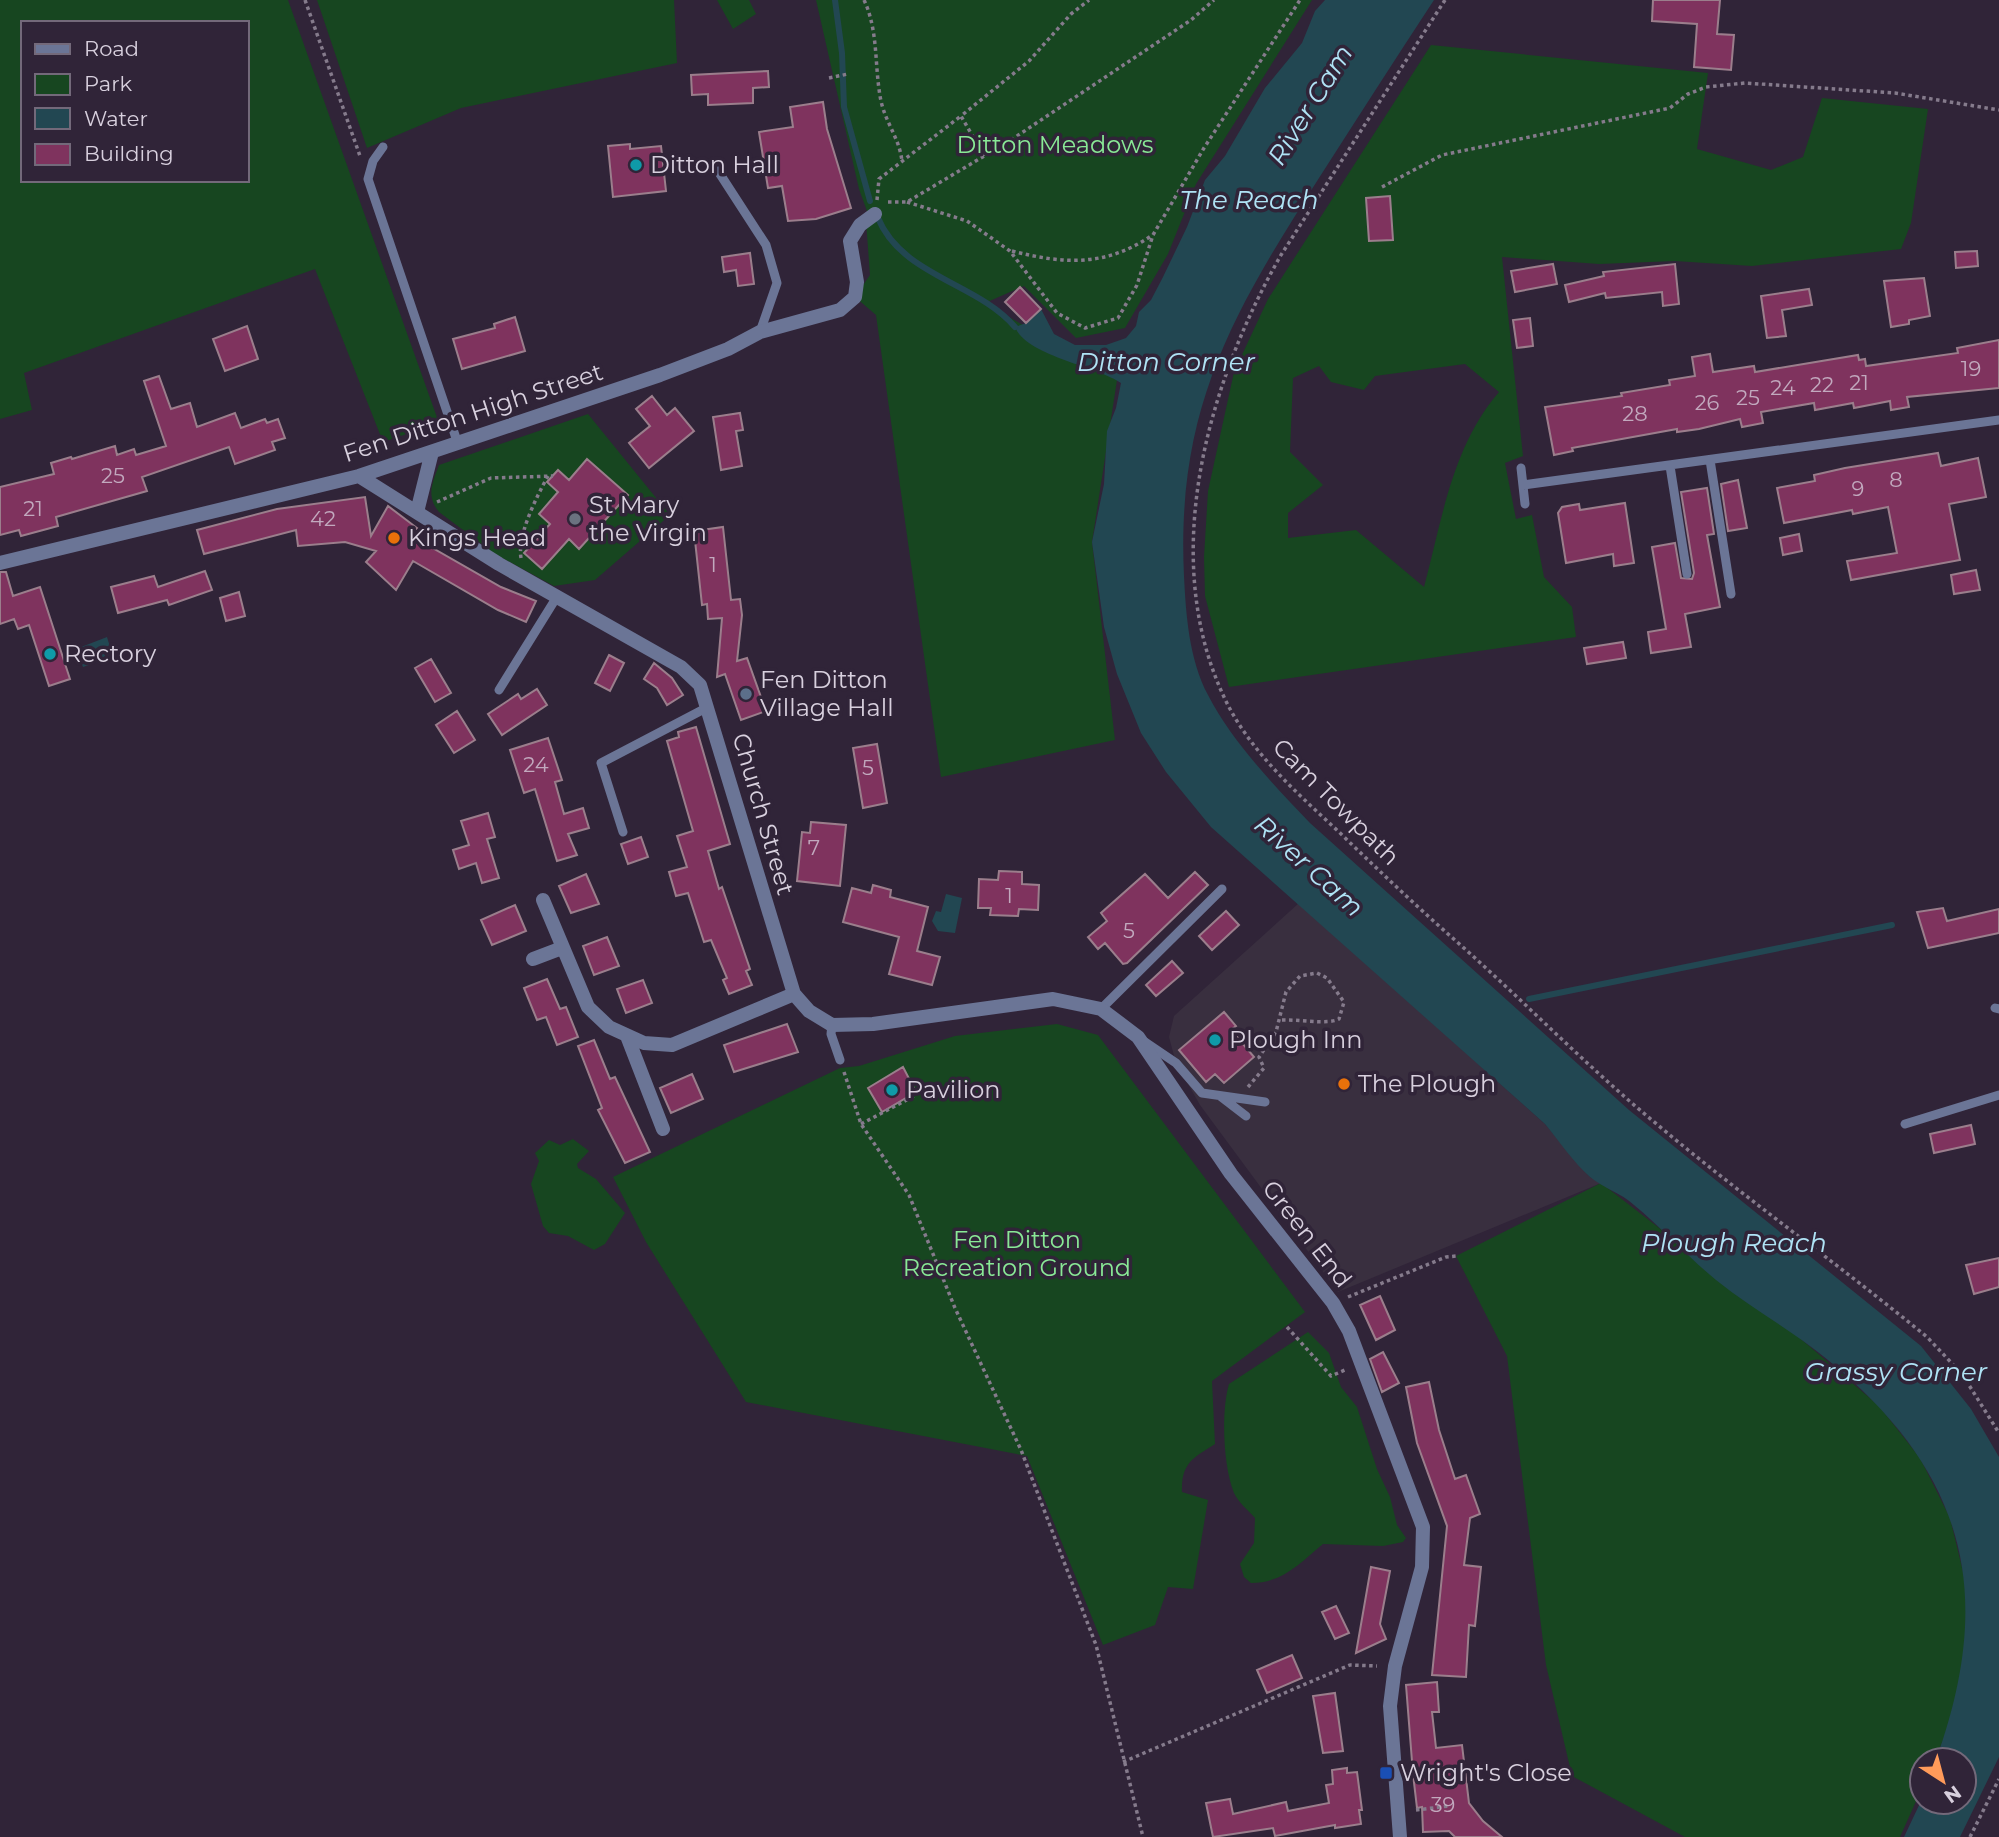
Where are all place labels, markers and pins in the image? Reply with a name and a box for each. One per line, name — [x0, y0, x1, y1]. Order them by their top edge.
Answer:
place label: Ditton Hall — [650, 150, 779, 179]
marker: Ditton Hall — [628, 157, 644, 173]
place label: St Mary the Virgin — [589, 490, 707, 547]
marker: St Mary the Virgin — [567, 511, 583, 527]
place label: Kings Head — [408, 523, 546, 552]
marker: Kings Head — [386, 530, 402, 546]
place label: Rectory — [64, 639, 156, 668]
marker: Rectory — [42, 646, 58, 662]
place label: Fen Ditton Village Hall — [760, 665, 894, 722]
marker: Fen Ditton Village Hall — [738, 686, 754, 702]
place label: Plough Inn — [1229, 1025, 1363, 1054]
marker: Plough Inn — [1207, 1032, 1223, 1048]
place label: The Plough — [1358, 1069, 1496, 1098]
place label: Pavilion — [906, 1075, 1000, 1104]
marker: The Plough — [1336, 1076, 1352, 1092]
marker: Pavilion — [884, 1082, 900, 1098]
place label: Wright's Close — [1400, 1758, 1572, 1787]
marker: Wright's Close — [1378, 1765, 1394, 1781]

